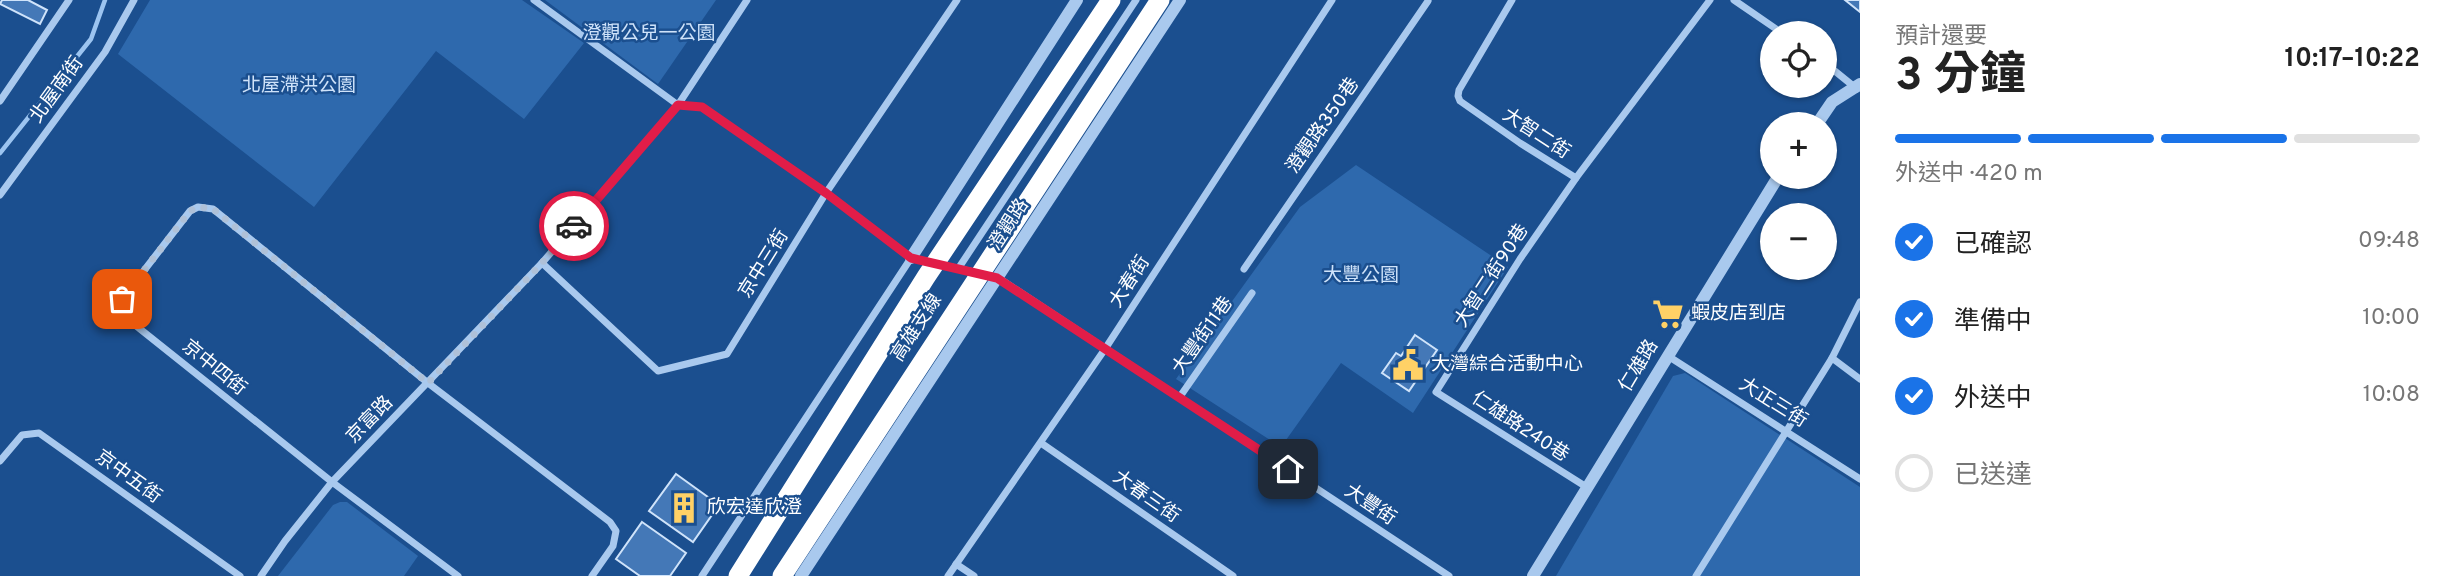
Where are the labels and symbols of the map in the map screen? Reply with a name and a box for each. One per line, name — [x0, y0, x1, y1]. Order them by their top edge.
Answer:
park label: 澄觀公兒一公園 — [582, 22, 716, 46]
street label: 北屋南街 — [25, 52, 89, 128]
street label: 澄觀路350巷 — [1281, 73, 1365, 179]
park label: 北屋滯洪公園 — [242, 74, 356, 98]
street label: 大智二街 — [1498, 103, 1574, 165]
courier — [539, 191, 609, 261]
street label: 澄觀路 — [983, 195, 1035, 255]
street label: 大智二街90巷 — [1450, 220, 1534, 332]
street label: 京中三街 — [734, 225, 794, 303]
street label: 大春街 — [1104, 252, 1156, 312]
park label: 大豐公園 — [1323, 264, 1399, 288]
pin — [92, 269, 152, 329]
street label: 高雄支線 — [886, 290, 948, 366]
street label: 大豐街11巷 — [1167, 292, 1239, 380]
supermarket icon: 蝦皮店到店 — [1651, 297, 1685, 331]
place label: 蝦皮店到店 — [1691, 302, 1786, 326]
street label: 京中四街 — [177, 335, 251, 401]
street label: 仁雄路 — [1614, 335, 1664, 397]
public building icon: 大灣綜合活動中心 — [1391, 348, 1425, 382]
place label: 大灣綜合活動中心 — [1431, 353, 1583, 377]
street label: 大正三街 — [1734, 373, 1812, 433]
street label: 仁雄路240巷 — [1467, 387, 1573, 467]
street label: 京富路 — [342, 391, 398, 449]
pin — [1258, 439, 1318, 499]
street label: 京中五街 — [90, 445, 166, 509]
street label: 大春三街 — [1108, 465, 1184, 529]
street label: 大豐街 — [1340, 479, 1400, 531]
building icon: 欣宏達欣澄 — [667, 491, 701, 525]
place label: 欣宏達欣澄 — [707, 496, 802, 520]

